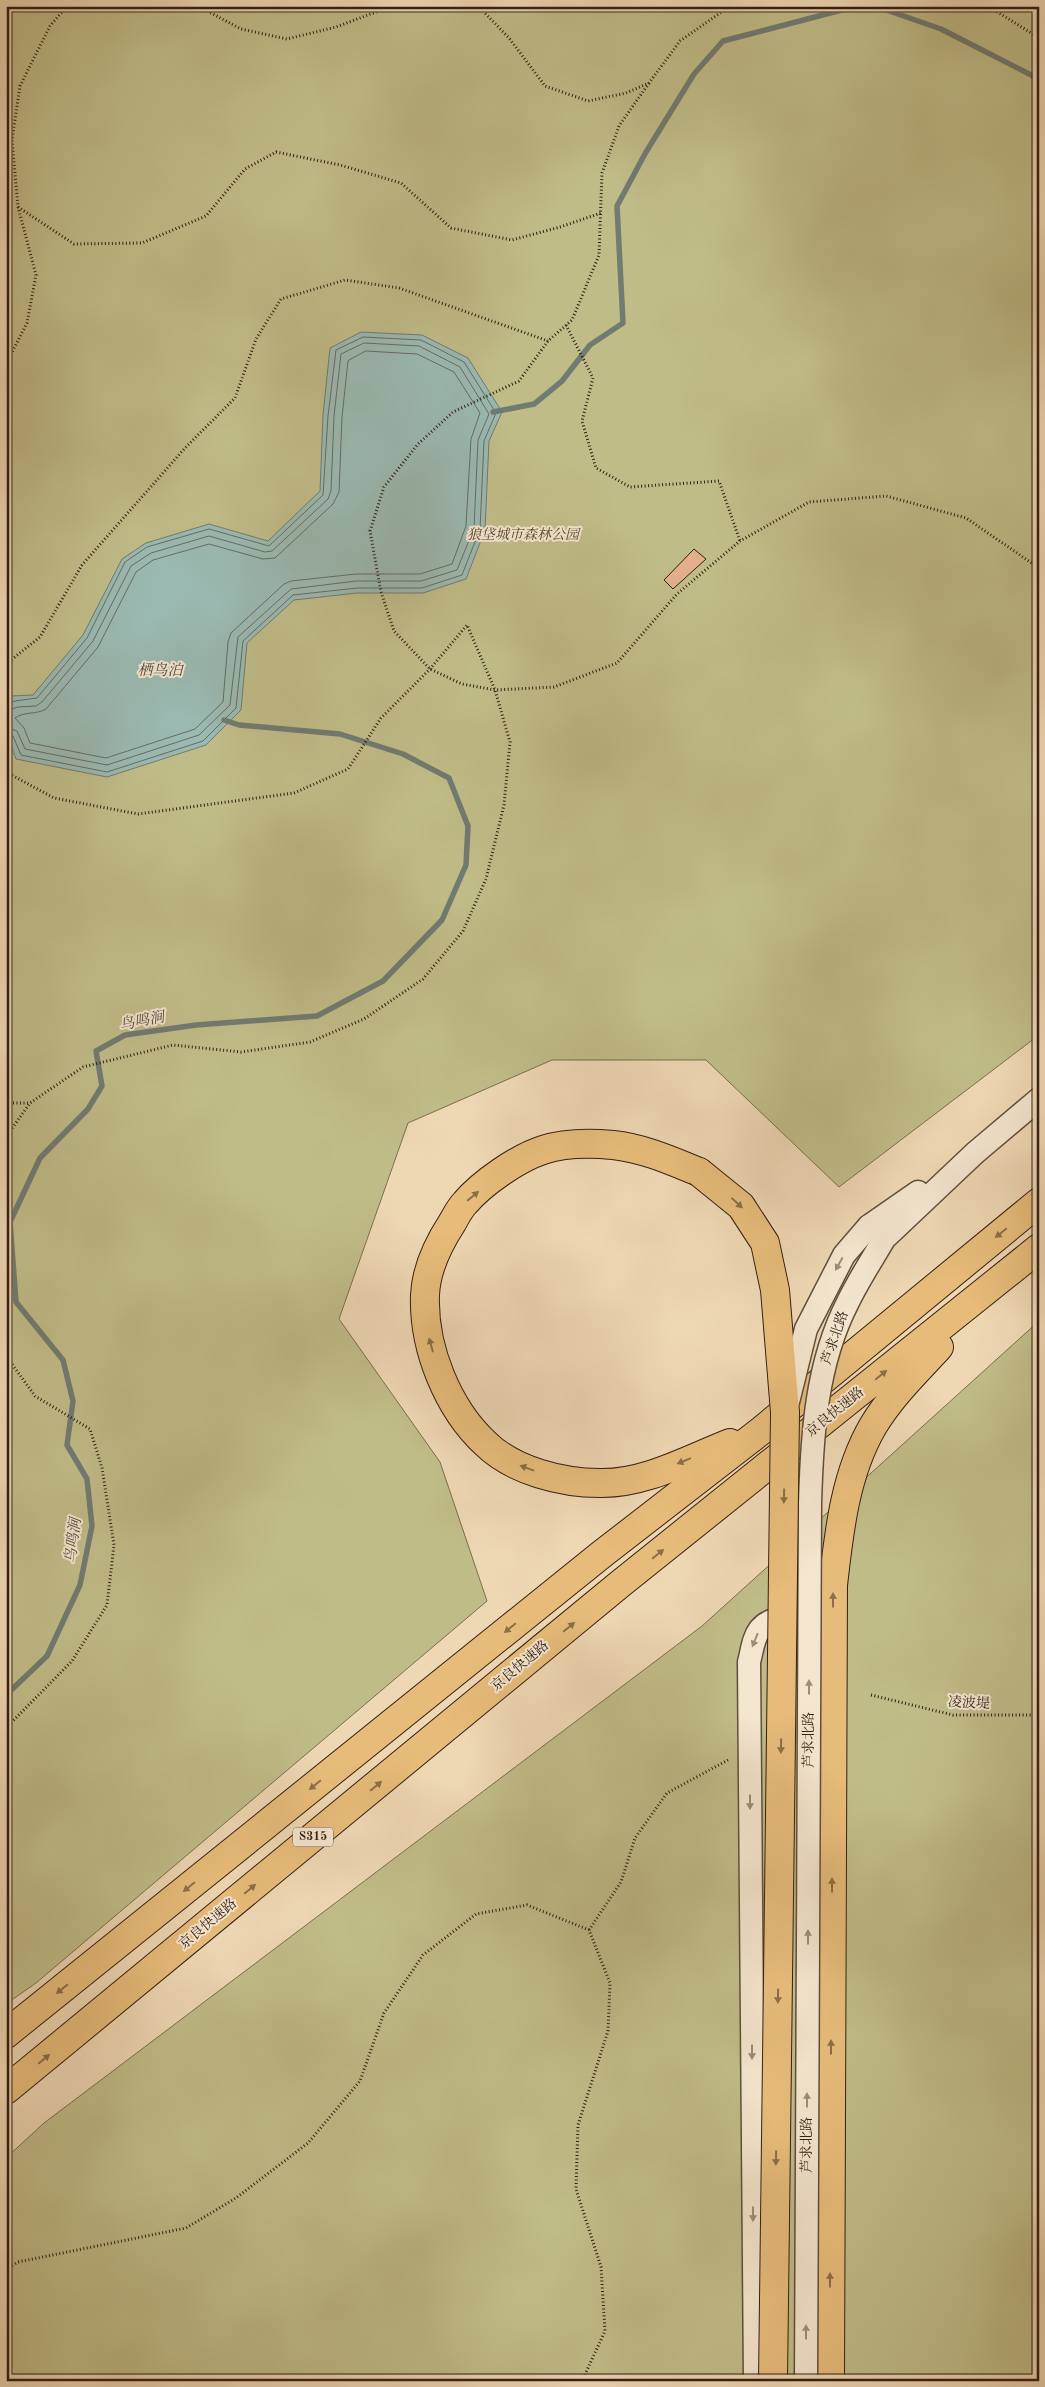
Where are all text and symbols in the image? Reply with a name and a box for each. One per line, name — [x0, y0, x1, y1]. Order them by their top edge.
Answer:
park label: 狼垡城市森林公园 — [467, 527, 581, 542]
water label: 栖鸟泊 — [137, 662, 184, 679]
water label: 鸟鸣涧 — [118, 1008, 168, 1034]
one-way arrow — [466, 1191, 479, 1202]
one-way arrow — [730, 1197, 742, 1209]
one-way arrow — [995, 1227, 1008, 1238]
one-way arrow — [835, 1257, 843, 1271]
street label: 芦求北路 — [818, 1309, 851, 1367]
one-way arrow — [427, 1337, 435, 1352]
one-way arrow — [874, 1370, 887, 1381]
street label: 京良快速路 — [803, 1384, 867, 1439]
one-way arrow — [677, 1458, 691, 1466]
one-way arrow — [519, 1464, 534, 1472]
one-way arrow — [780, 1488, 788, 1504]
water label: 鸟鸣涧 — [62, 1515, 85, 1564]
one-way arrow — [651, 1548, 664, 1559]
one-way arrow — [829, 1591, 837, 1607]
one-way arrow — [562, 1621, 575, 1632]
one-way arrow — [504, 1623, 517, 1634]
one-way arrow — [751, 1633, 759, 1647]
street label: 京良快速路 — [488, 1637, 551, 1694]
one-way arrow — [805, 1679, 813, 1695]
street label: 凌波堤 — [948, 1694, 990, 1711]
street label: 芦求北路 — [801, 1712, 816, 1768]
one-way arrow — [777, 1738, 785, 1754]
one-way arrow — [309, 1780, 322, 1791]
one-way arrow — [369, 1780, 382, 1791]
one-way arrow — [746, 1794, 754, 1810]
road number: S315 — [293, 1828, 333, 1846]
one-way arrow — [828, 1876, 836, 1892]
one-way arrow — [182, 1882, 195, 1893]
one-way arrow — [244, 1883, 256, 1895]
street label: 京良快速路 — [176, 1895, 239, 1952]
one-way arrow — [804, 1929, 812, 1945]
one-way arrow — [56, 1984, 69, 1995]
one-way arrow — [774, 1988, 782, 2004]
one-way arrow — [827, 2039, 835, 2055]
one-way arrow — [748, 2044, 756, 2060]
one-way arrow — [37, 2054, 50, 2065]
one-way arrow — [803, 2091, 811, 2107]
street label: 芦求北路 — [799, 2117, 814, 2173]
one-way arrow — [772, 2150, 780, 2166]
one-way arrow — [749, 2206, 757, 2222]
one-way arrow — [826, 2271, 834, 2287]
one-way arrow — [802, 2324, 810, 2340]

